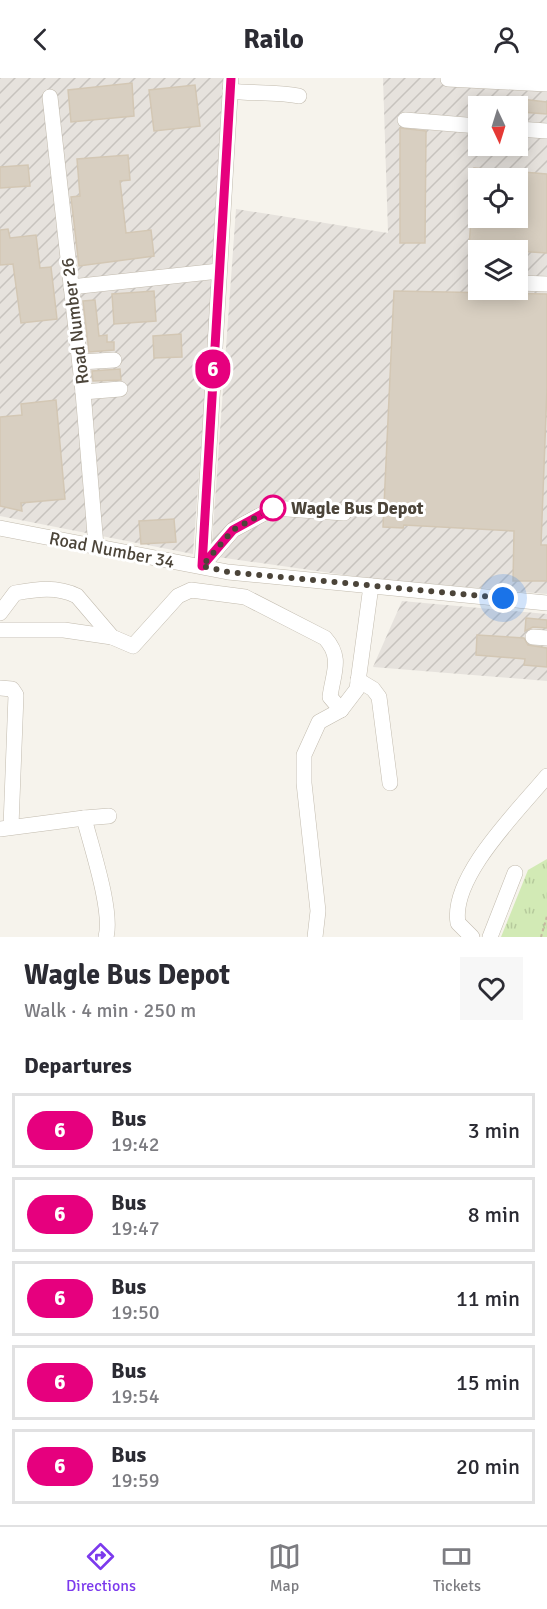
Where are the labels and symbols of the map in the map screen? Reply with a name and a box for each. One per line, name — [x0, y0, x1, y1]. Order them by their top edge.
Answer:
north arrow — [468, 96, 528, 156]
street label: Road Number 26 — [56, 256, 94, 386]
line badge: 6 — [194, 350, 232, 388]
marker: Wagle Bus Depot — [260, 495, 286, 521]
place label: Wagle Bus Depot — [291, 497, 424, 519]
street label: Road Number 34 — [47, 527, 177, 573]
your location — [488, 583, 518, 613]

